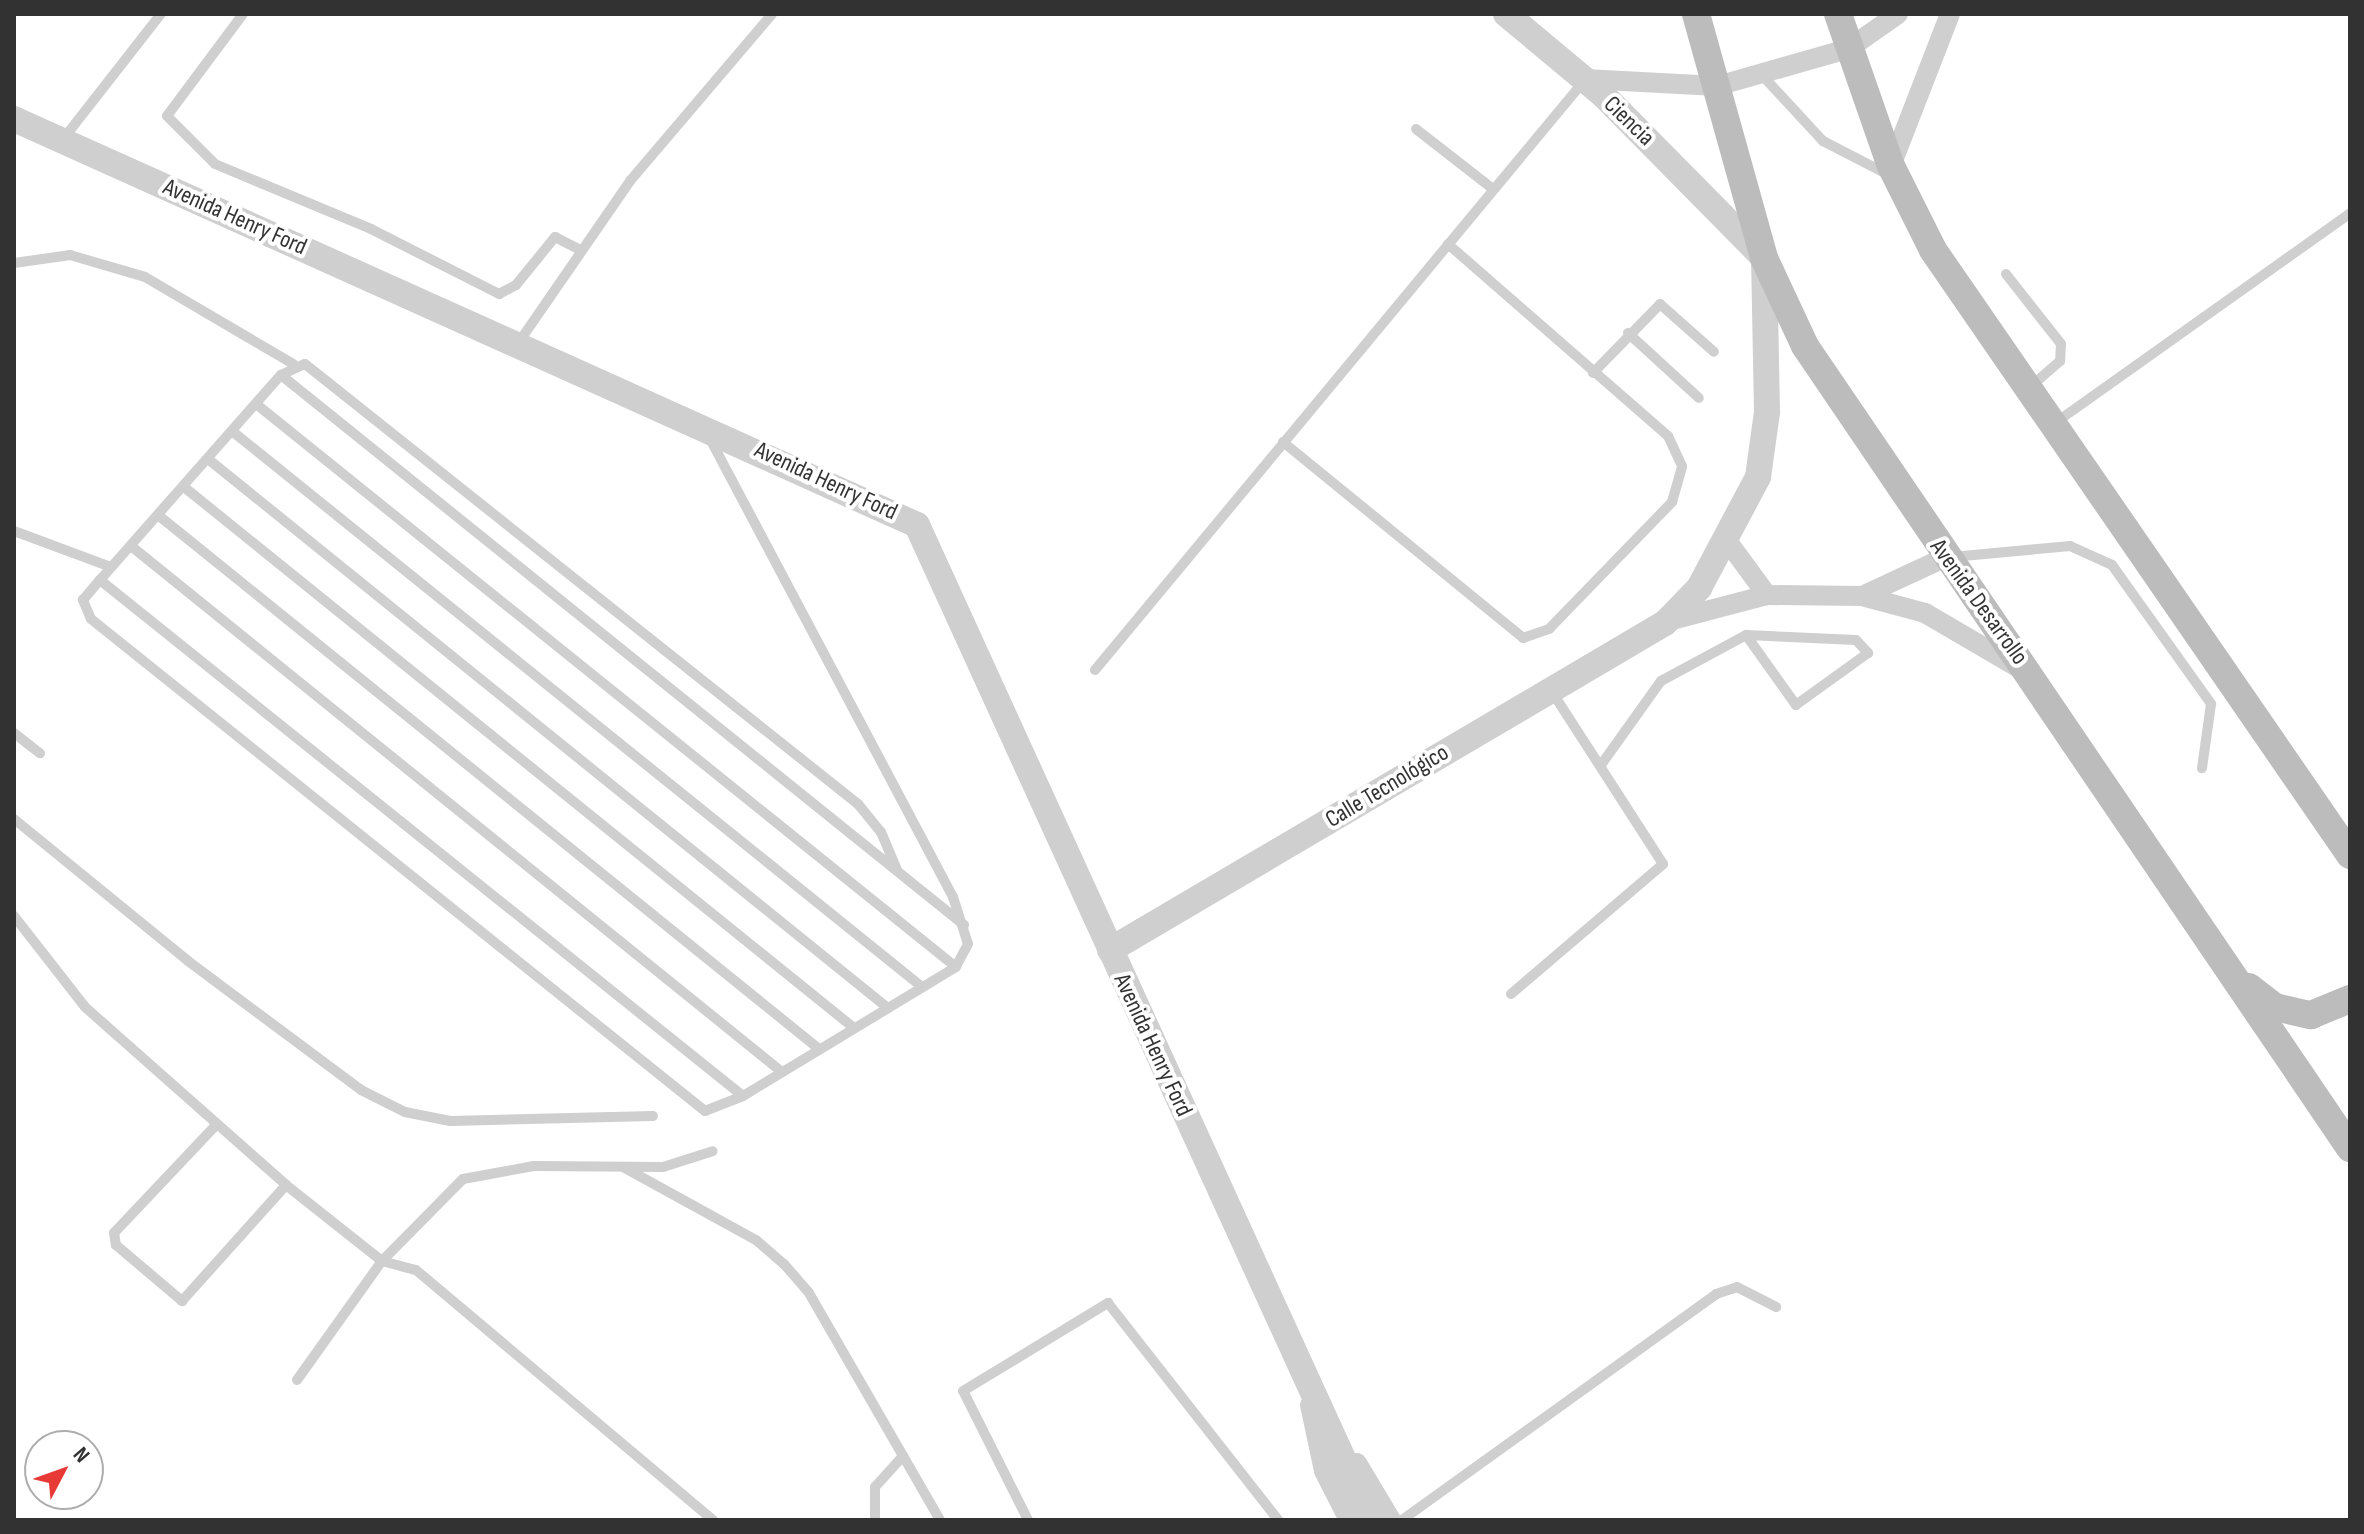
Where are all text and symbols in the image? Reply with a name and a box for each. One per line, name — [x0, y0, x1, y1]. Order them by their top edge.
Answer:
street label: Ciencia — [1598, 90, 1660, 152]
street label: Avenida Henry Ford — [159, 173, 311, 261]
street label: Avenida Henry Ford — [750, 435, 902, 527]
street label: Avenida Desarrollo — [1924, 534, 2034, 670]
street label: Calle Tecnológico — [1320, 738, 1454, 834]
street label: Avenida Henry Ford — [1107, 969, 1199, 1121]
north arrow — [24, 1430, 104, 1510]
text: N — [67, 1442, 95, 1469]

